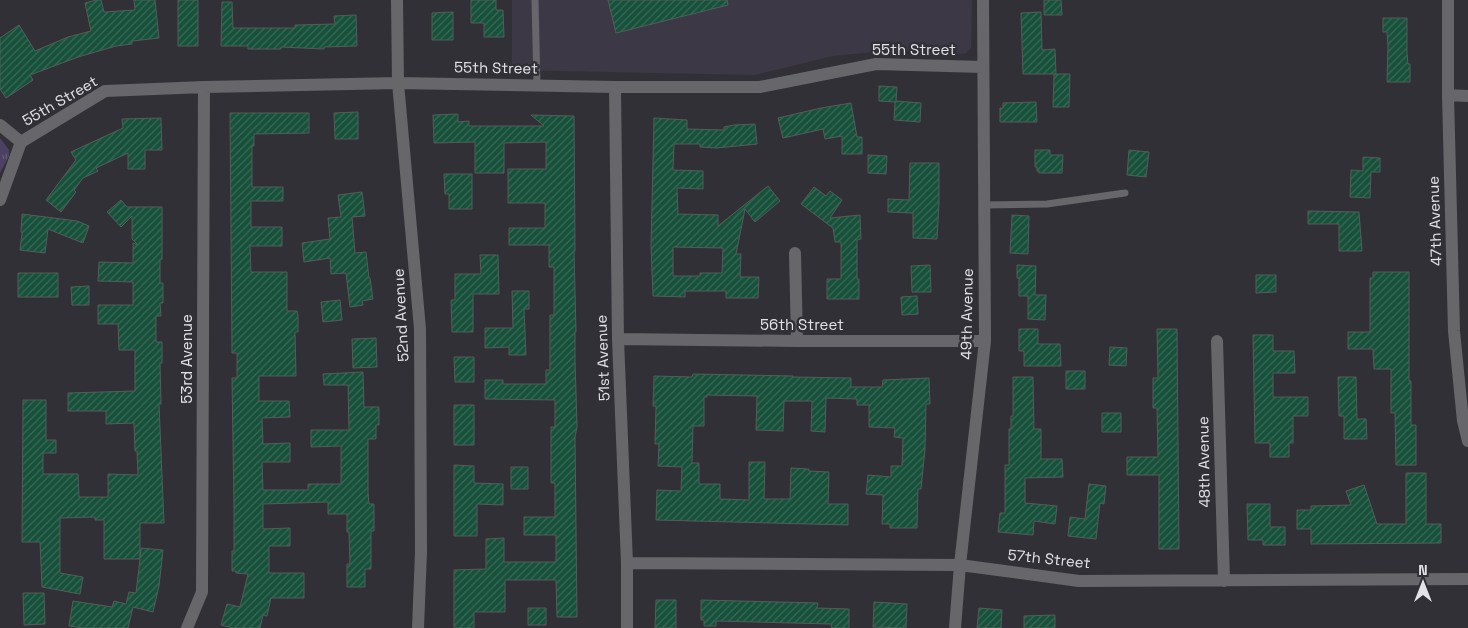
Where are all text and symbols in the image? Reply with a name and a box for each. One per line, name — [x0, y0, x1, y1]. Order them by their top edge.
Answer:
street label: 55th Street — [872, 40, 956, 59]
street label: 55th Street — [454, 57, 538, 78]
street label: 55th Street — [19, 71, 101, 130]
street label: 47th Avenue — [1423, 176, 1446, 266]
street label: 52nd Avenue — [389, 268, 412, 362]
street label: 49th Avenue — [956, 268, 977, 360]
street label: 53rd Avenue — [177, 314, 196, 404]
street label: 51st Avenue — [591, 314, 614, 401]
street label: 56th Street — [760, 315, 844, 334]
street label: 48th Avenue — [1193, 416, 1214, 508]
street label: 57th Street — [1007, 545, 1091, 572]
north arrow — [1398, 558, 1448, 608]
text: N — [1418, 561, 1428, 579]

